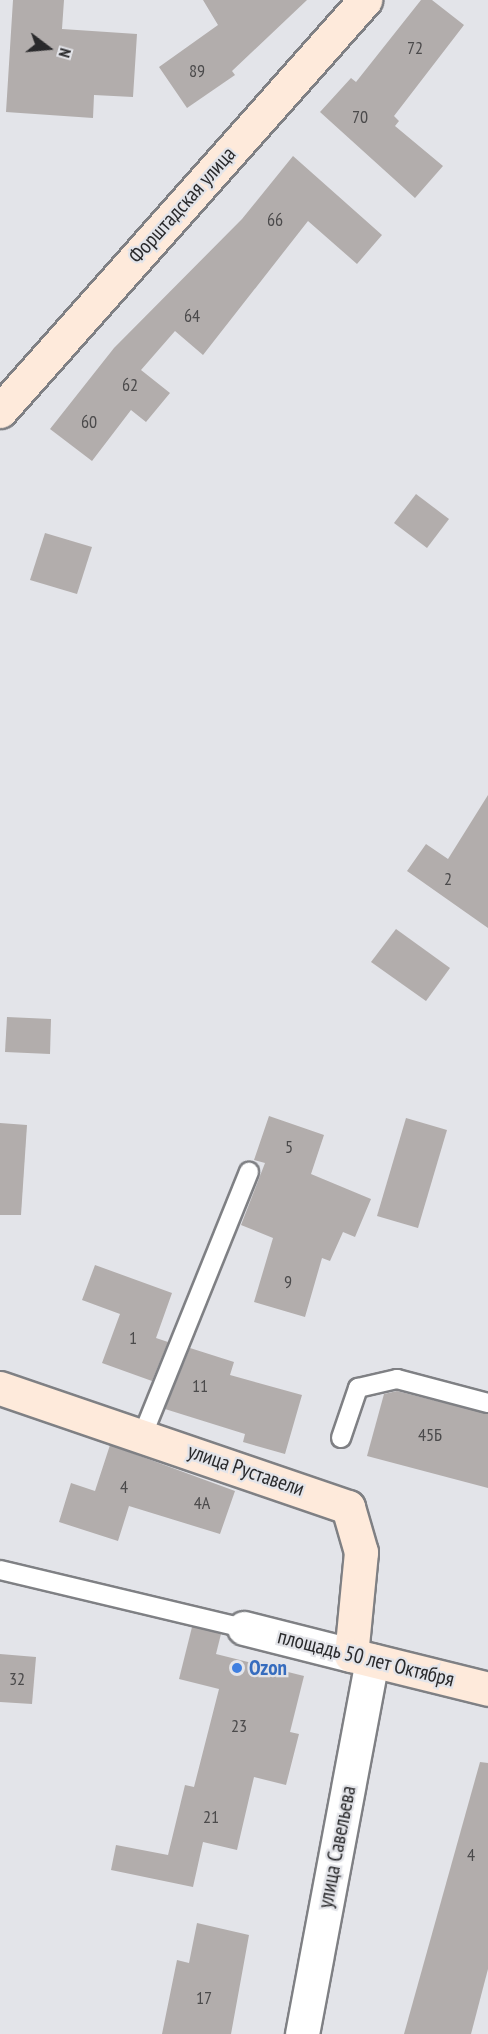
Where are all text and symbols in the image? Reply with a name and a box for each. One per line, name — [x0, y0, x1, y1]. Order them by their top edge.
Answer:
north arrow — [18, 18, 78, 78]
house number: 72 — [407, 37, 423, 59]
text: N — [55, 46, 76, 60]
house number: 89 — [189, 60, 205, 82]
house number: 70 — [352, 106, 368, 128]
street label: Форштадская улица — [123, 142, 241, 268]
house number: 66 — [267, 209, 283, 231]
house number: 64 — [184, 305, 200, 327]
house number: 62 — [122, 374, 138, 396]
house number: 60 — [81, 411, 97, 433]
house number: 2 — [444, 868, 452, 890]
house number: 5 — [285, 1136, 293, 1158]
house number: 9 — [284, 1271, 292, 1293]
house number: 1 — [129, 1327, 137, 1349]
house number: 11 — [192, 1375, 208, 1397]
house number: 45Б — [418, 1424, 442, 1446]
street label: улица Руставели — [184, 1438, 308, 1502]
house number: 4 — [120, 1476, 128, 1498]
house number: 4А — [194, 1492, 210, 1514]
street label: площадь 50 лет Октября — [275, 1624, 457, 1692]
place label: Ozon — [249, 1655, 287, 1681]
marker: Ozon — [230, 1661, 244, 1675]
house number: 32 — [9, 1668, 25, 1690]
house number: 23 — [231, 1715, 247, 1737]
street label: улица Савельева — [313, 1784, 361, 1910]
house number: 21 — [203, 1806, 219, 1828]
house number: 4 — [467, 1844, 475, 1866]
house number: 17 — [196, 1987, 212, 2009]

